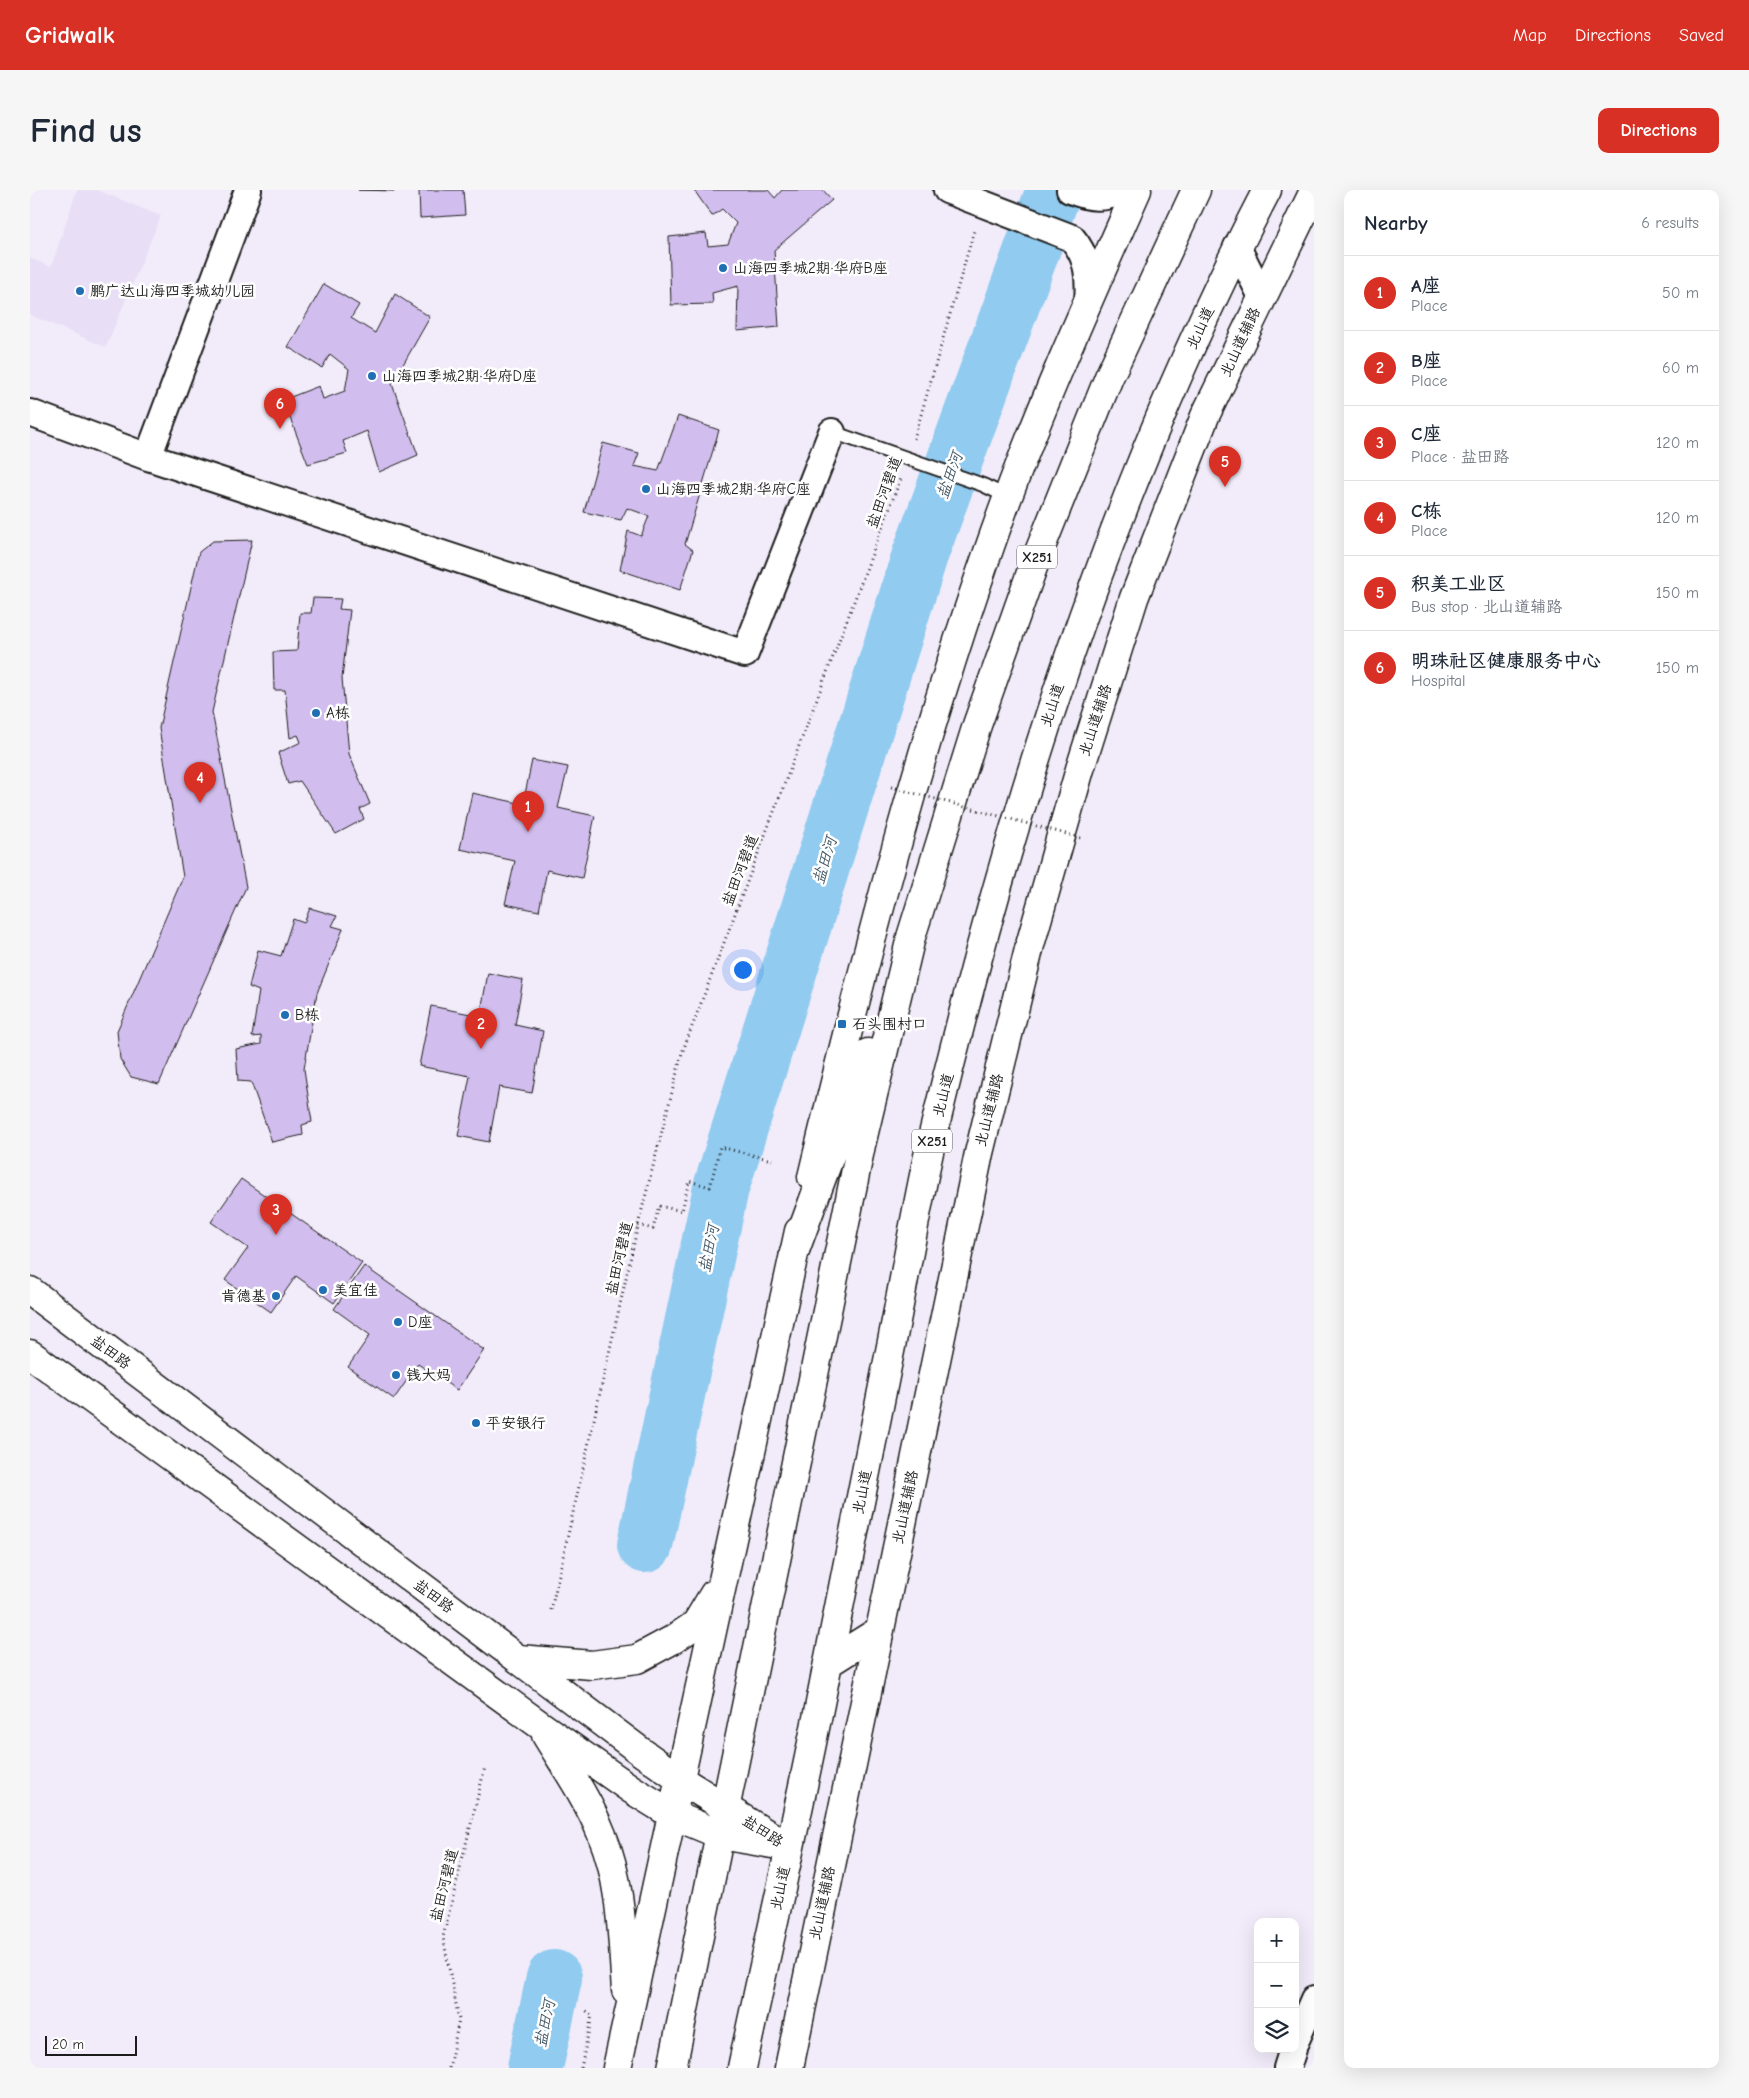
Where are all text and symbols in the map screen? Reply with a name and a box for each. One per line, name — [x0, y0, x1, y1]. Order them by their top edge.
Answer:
text: Gridwalk — [25, 21, 114, 49]
text: Map — [1513, 25, 1547, 46]
text: Directions — [1575, 25, 1651, 46]
text: Saved — [1679, 25, 1724, 46]
button: Directions — [1598, 108, 1719, 153]
text: Find us — [30, 110, 142, 151]
text: Nearby — [1364, 211, 1428, 235]
text: 6 results — [1641, 214, 1699, 232]
place label: 山海四季城2期·华府B座 — [733, 259, 888, 277]
marker: 山海四季城2期·华府B座 — [717, 262, 729, 274]
text: A座 — [1411, 275, 1441, 297]
place label: 鹏广达山海四季城幼儿园 — [90, 282, 255, 300]
text: 1 — [1377, 284, 1383, 302]
text: 50 m — [1662, 284, 1699, 302]
marker: 鹏广达山海四季城幼儿园 — [74, 285, 86, 297]
text: Place — [1411, 297, 1447, 315]
street label: 北山道 — [1182, 304, 1218, 352]
street label: 北山道辅路 — [1216, 304, 1264, 380]
text: B座 — [1411, 350, 1442, 372]
text: 2 — [1376, 359, 1384, 377]
text: 60 m — [1662, 359, 1699, 377]
place label: 山海四季城2期·华府D座 — [382, 367, 537, 385]
marker: 山海四季城2期·华府D座 — [366, 370, 378, 382]
text: Place — [1411, 372, 1447, 390]
pin: 6 — [264, 388, 296, 429]
text: C座 — [1411, 423, 1441, 445]
text: 3 — [1376, 434, 1384, 452]
text: 120 m — [1656, 434, 1699, 452]
pin: 5 — [1209, 446, 1241, 487]
water label: 盐田河 — [933, 447, 968, 501]
text: Place · 盐田路 — [1411, 448, 1509, 466]
street label: 盐田河碧道 — [863, 454, 905, 530]
place label: 山海四季城2期·华府C座 — [656, 480, 811, 498]
marker: 山海四季城2期·华府C座 — [640, 483, 652, 495]
text: C栋 — [1411, 500, 1441, 522]
text: 4 — [1376, 509, 1384, 527]
text: 120 m — [1656, 509, 1699, 527]
text: Place — [1411, 522, 1447, 540]
road number: X251 — [1017, 546, 1057, 568]
text: 积美工业区 — [1411, 573, 1506, 595]
text: 5 — [1376, 584, 1384, 602]
text: 150 m — [1656, 584, 1699, 602]
text: Bus stop · 北山道辅路 — [1411, 598, 1562, 616]
text: 明珠社区健康服务中心 — [1411, 650, 1601, 672]
text: 6 — [1376, 659, 1384, 677]
text: 150 m — [1656, 659, 1699, 677]
text: Hospital — [1411, 672, 1466, 690]
street label: 北山道 — [1036, 681, 1068, 729]
street label: 北山道辅路 — [1075, 682, 1115, 758]
place label: A栋 — [326, 704, 350, 722]
marker: A栋 — [310, 707, 322, 719]
pin: 4 — [184, 762, 216, 803]
pin: 1 — [512, 791, 544, 832]
street label: 盐田河碧道 — [718, 832, 762, 908]
water label: 盐田河 — [809, 832, 841, 886]
your location — [730, 957, 756, 983]
place label: B栋 — [295, 1006, 319, 1024]
pin: 2 — [465, 1008, 497, 1049]
marker: B栋 — [279, 1009, 291, 1021]
place label: 石头围村口 — [852, 1015, 927, 1033]
marker: 石头围村口 — [836, 1018, 848, 1030]
street label: 北山道 — [929, 1071, 957, 1119]
street label: 北山道辅路 — [971, 1071, 1007, 1149]
road number: X251 — [912, 1129, 952, 1152]
pin: 3 — [260, 1194, 292, 1235]
street label: 盐田河碧道 — [602, 1219, 636, 1297]
water label: 盐田河 — [695, 1220, 723, 1274]
place label: 美宜佳 — [333, 1281, 378, 1299]
marker: 美宜佳 — [317, 1284, 329, 1296]
place label: 肯德基 — [221, 1287, 266, 1305]
marker: 肯德基 — [270, 1290, 282, 1302]
place label: D座 — [408, 1313, 432, 1331]
marker: D座 — [392, 1316, 404, 1328]
street label: 盐田路 — [88, 1331, 134, 1373]
place label: 钱大妈 — [406, 1366, 451, 1384]
marker: 钱大妈 — [390, 1369, 402, 1381]
place label: 平安银行 — [486, 1414, 546, 1432]
marker: 平安银行 — [470, 1417, 482, 1429]
street label: 北山道 — [849, 1468, 875, 1516]
street label: 北山道辅路 — [888, 1468, 922, 1546]
street label: 盐田路 — [411, 1575, 457, 1617]
street label: 盐田路 — [739, 1811, 787, 1851]
street label: 盐田河碧道 — [426, 1846, 462, 1924]
street label: 北山道 — [767, 1864, 793, 1912]
street label: 北山道辅路 — [805, 1864, 839, 1942]
map controls — [1254, 1918, 1299, 2053]
button: + — [1254, 1918, 1299, 1963]
button: − — [1254, 1963, 1299, 2008]
water label: 盐田河 — [531, 1995, 559, 2049]
button: layers — [1254, 2008, 1299, 2053]
scale bar — [45, 2033, 138, 2056]
text: 20 m — [52, 2036, 84, 2053]

